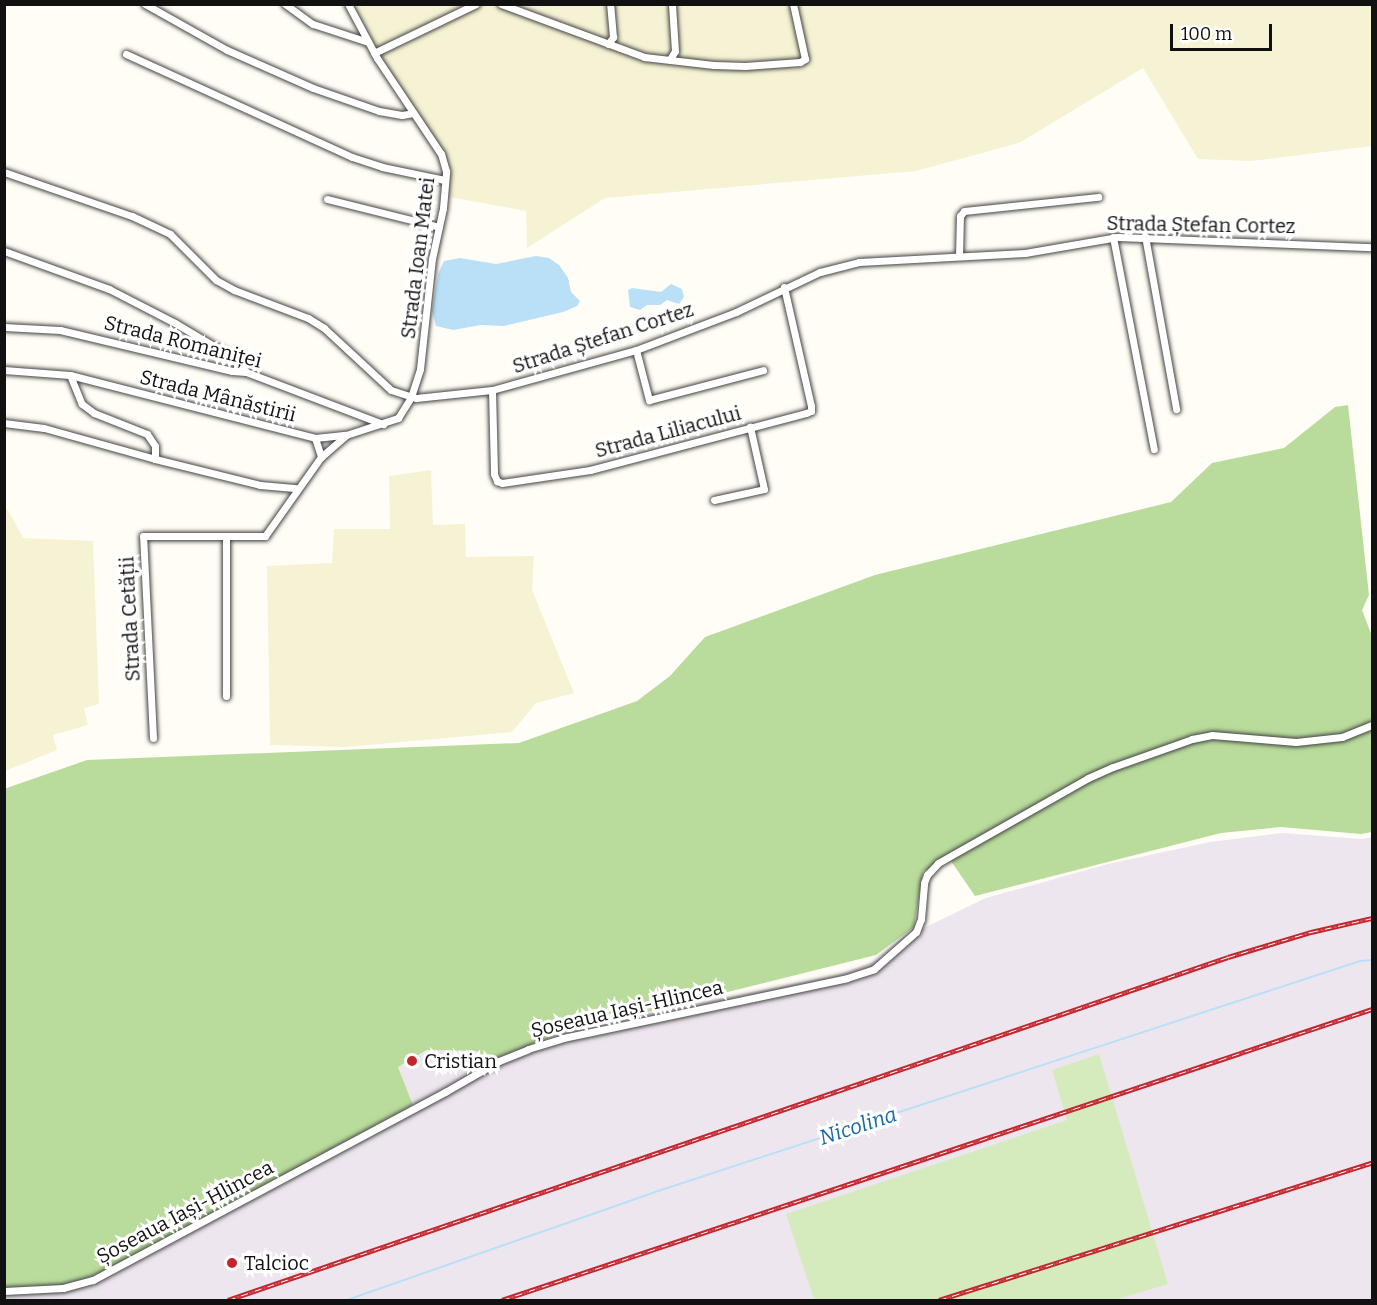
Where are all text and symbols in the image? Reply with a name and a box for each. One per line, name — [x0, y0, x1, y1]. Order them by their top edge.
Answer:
scale bar — [1173, 12, 1275, 50]
text: 100 m — [1181, 23, 1232, 45]
street label: Strada Ioan Matei — [396, 176, 440, 340]
street label: Strada Ștefan Cortez — [1106, 211, 1296, 239]
street label: Strada Ștefan Cortez — [509, 297, 697, 379]
street label: Strada Romaniței — [102, 311, 264, 373]
street label: Strada Mânăstirii — [137, 365, 299, 427]
street label: Strada Liliacului — [592, 401, 744, 463]
street label: Strada Cetății — [115, 556, 145, 682]
street label: Șoseaua Iași-Hlincea — [529, 975, 725, 1043]
place label: Cristian — [424, 1049, 497, 1073]
marker: Cristian — [405, 1054, 419, 1068]
water label: Nicolina — [816, 1102, 900, 1150]
street label: Șoseaua Iași-Hlincea — [93, 1155, 277, 1269]
place label: Talcioc — [244, 1251, 309, 1275]
marker: Talcioc — [225, 1256, 239, 1270]

